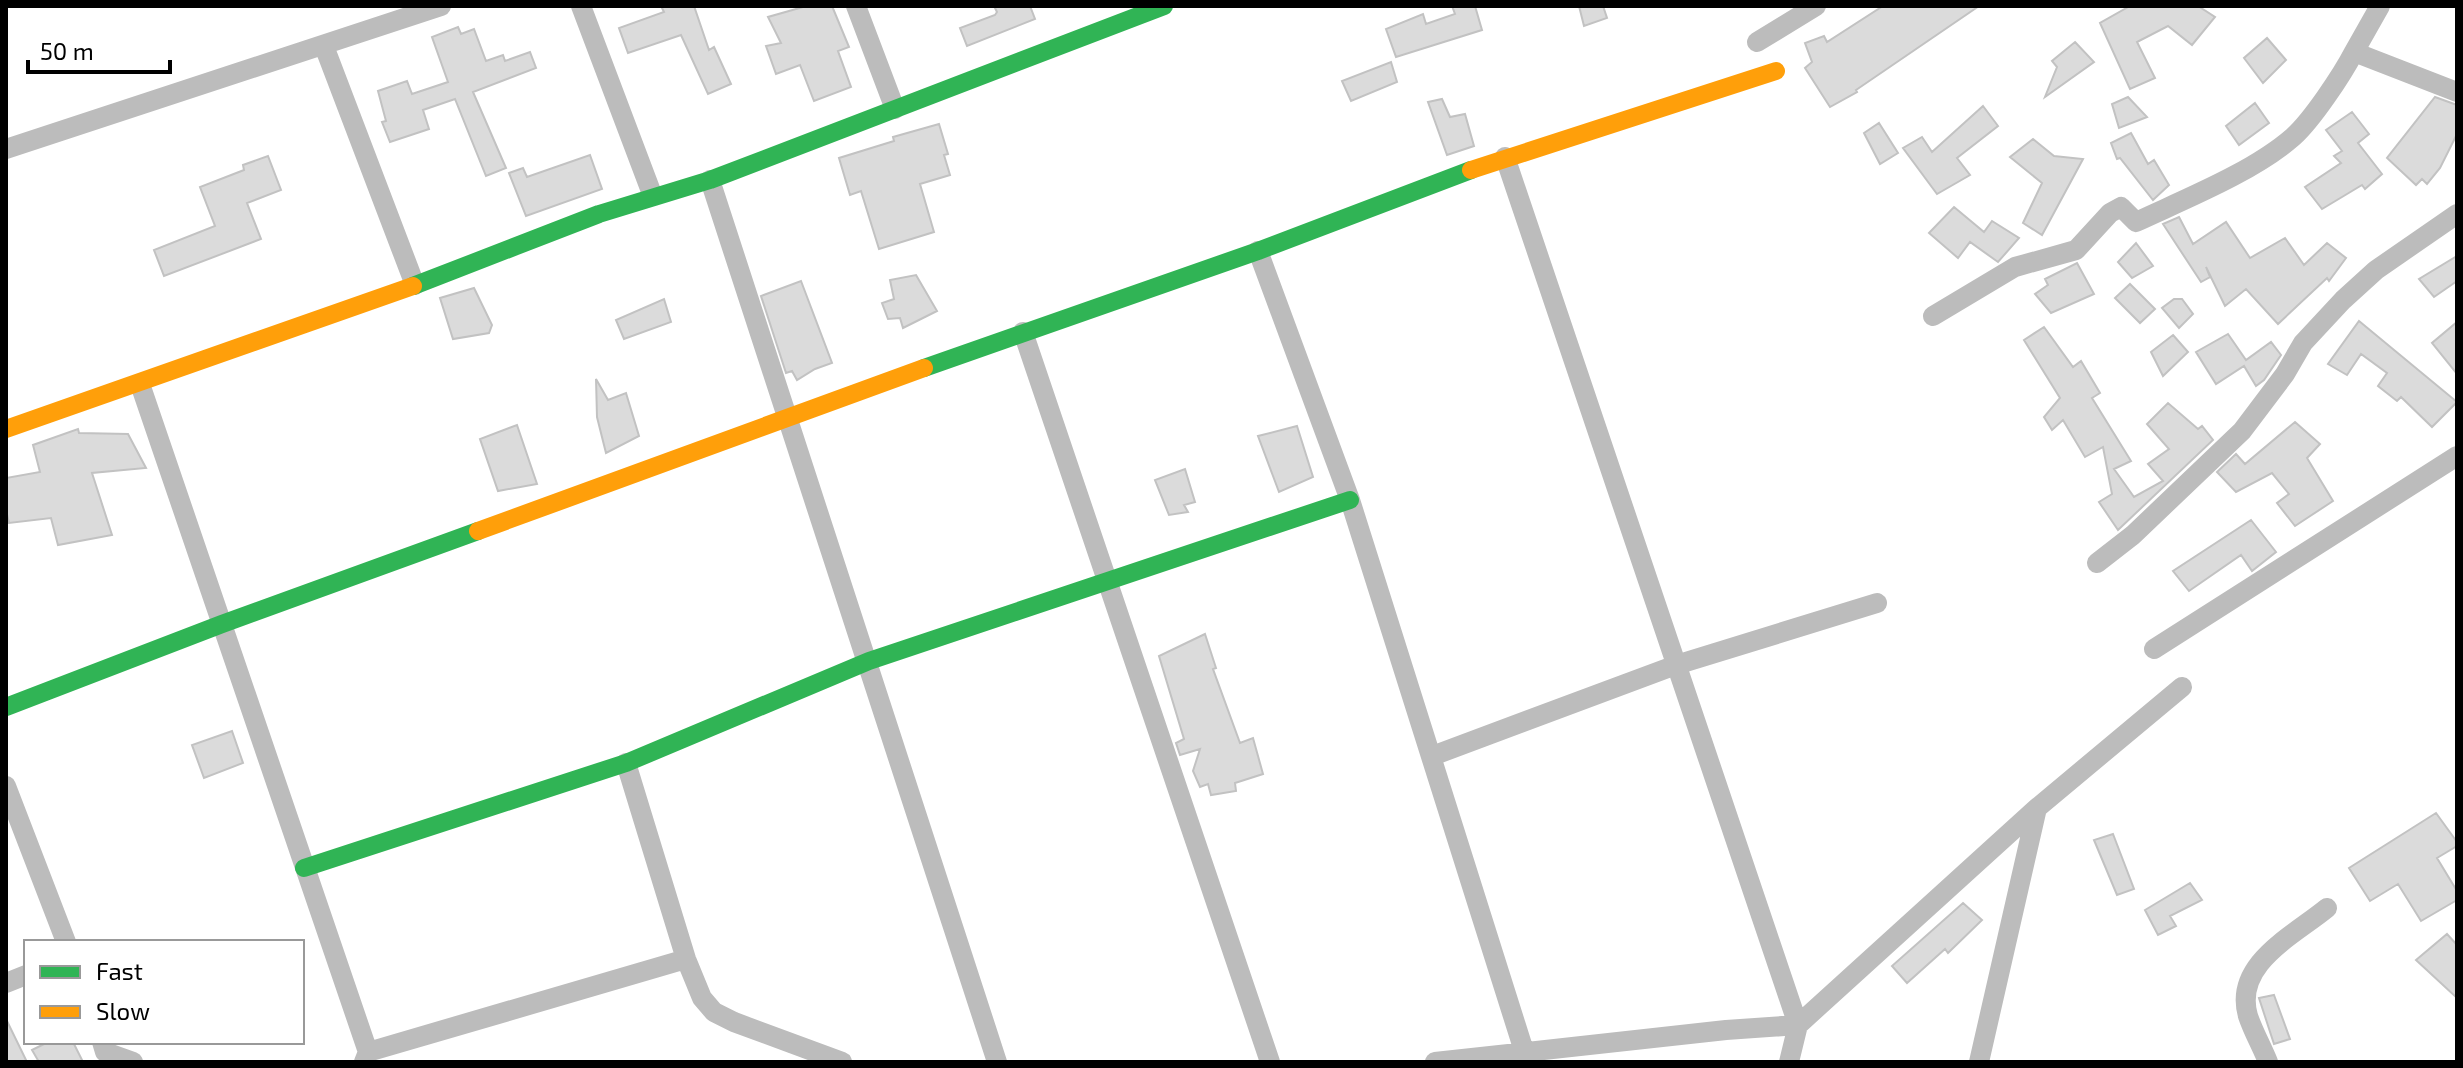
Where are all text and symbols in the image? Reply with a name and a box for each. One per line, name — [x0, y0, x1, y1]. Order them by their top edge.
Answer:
scale bar — [28, 24, 170, 74]
text: 50 m — [40, 36, 94, 65]
legend — [24, 940, 304, 1044]
text: Fast — [96, 956, 143, 985]
text: Slow — [96, 996, 150, 1025]

